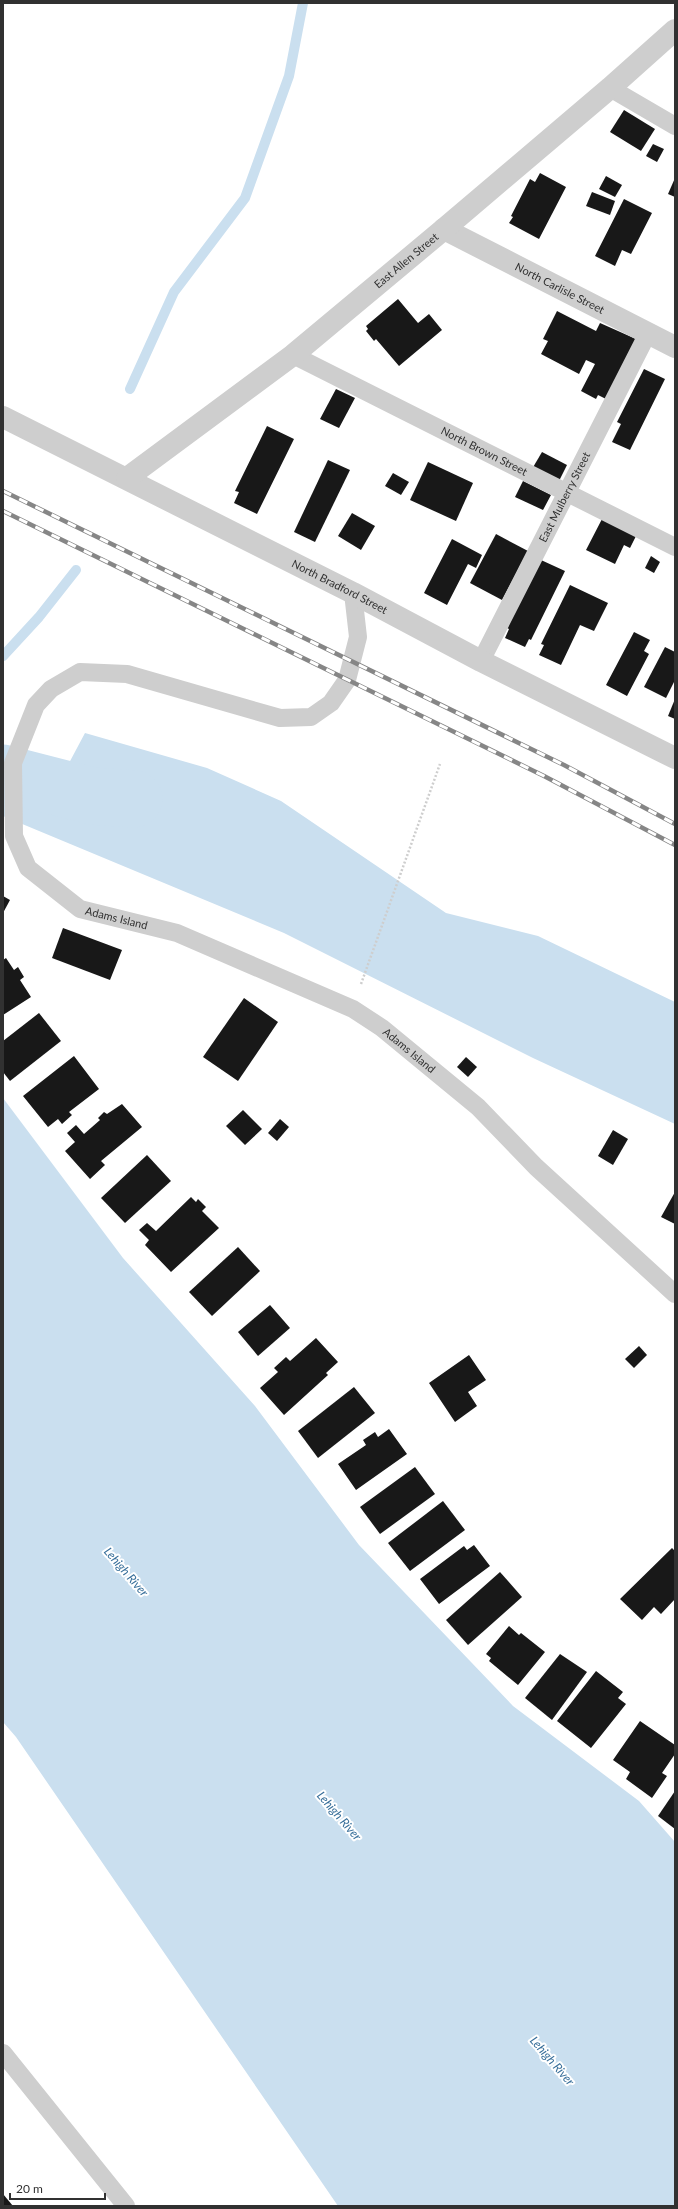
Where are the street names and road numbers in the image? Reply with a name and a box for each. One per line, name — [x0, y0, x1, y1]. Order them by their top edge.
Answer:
street label: East Allen Street — [371, 230, 441, 291]
street label: North Carlisle Street — [513, 259, 607, 316]
street label: North Brown Street — [439, 424, 530, 478]
street label: East Mulberry Street — [536, 449, 592, 544]
street label: North Bradford Street — [290, 556, 390, 616]
street label: Adams Island — [84, 904, 149, 931]
street label: Adams Island — [381, 1025, 438, 1075]

